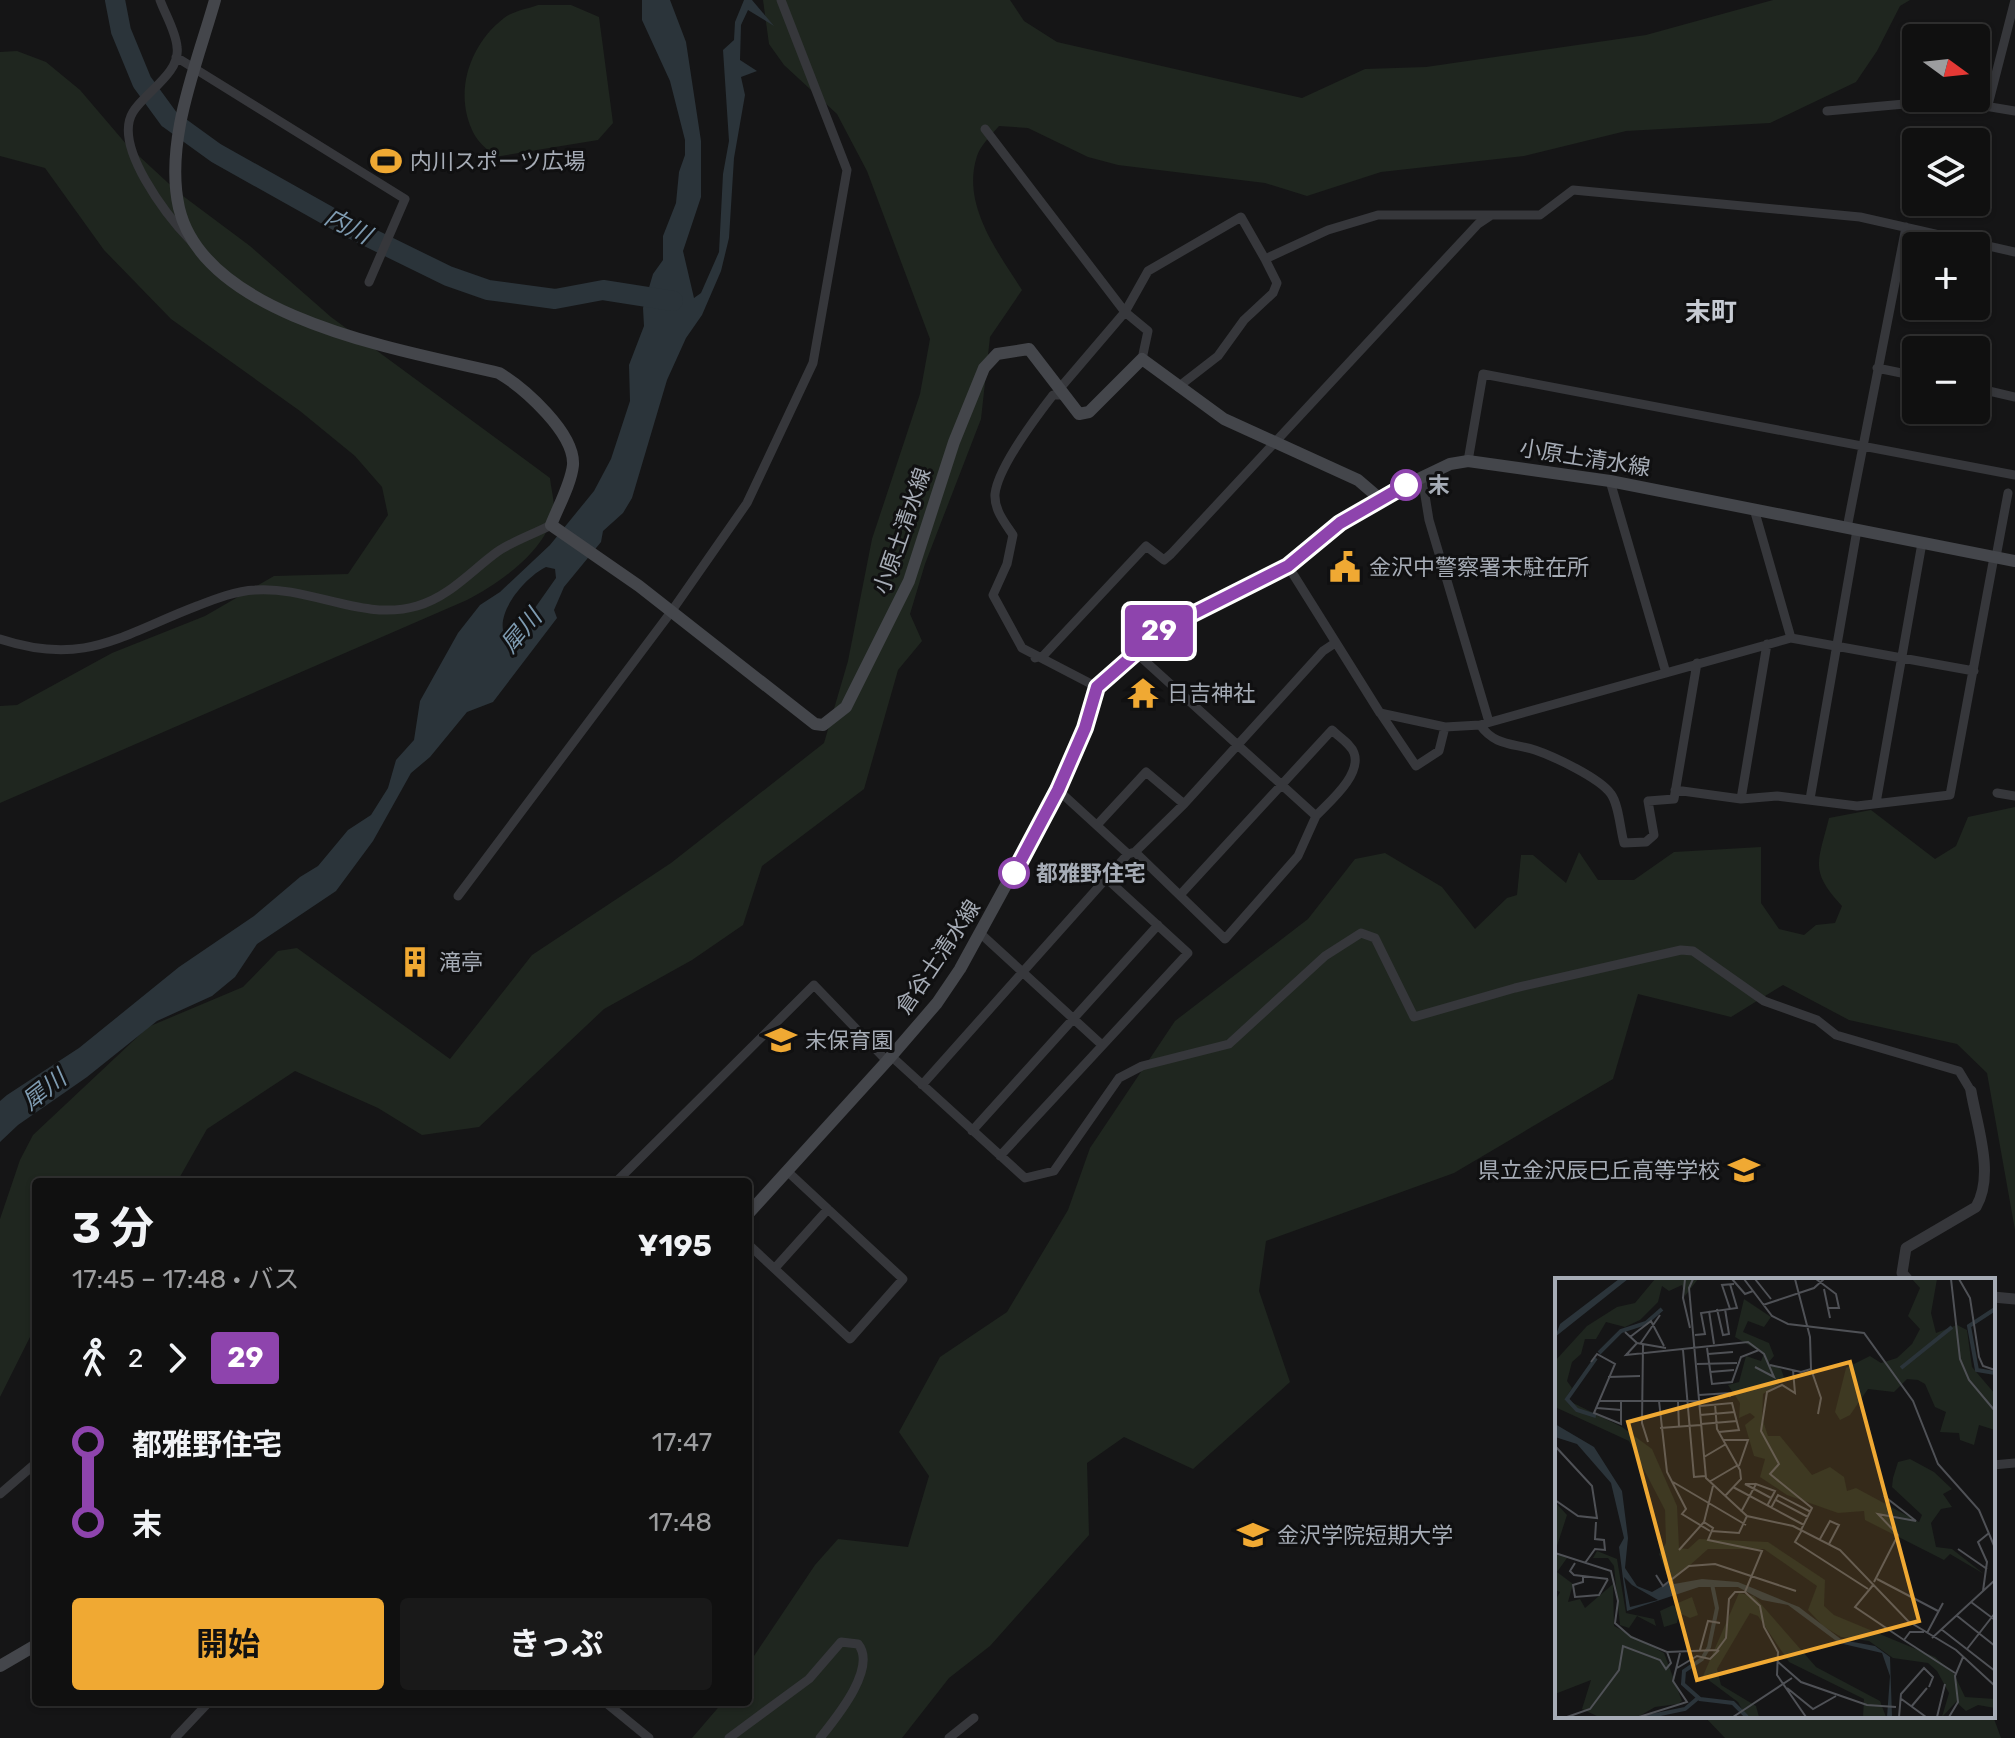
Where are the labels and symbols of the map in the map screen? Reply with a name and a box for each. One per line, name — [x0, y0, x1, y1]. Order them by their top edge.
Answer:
north arrow — [1902, 24, 1990, 112]
sports icon: 内川スポーツ広場 — [369, 144, 403, 178]
place label: 内川スポーツ広場 — [410, 148, 586, 175]
water label: 内川 — [320, 203, 378, 251]
district label: 末町 — [1685, 297, 1737, 328]
street label: 小原土清水線 — [1518, 434, 1652, 482]
street label: 小原土清水線 — [868, 464, 936, 598]
marker: 末 — [1391, 470, 1421, 500]
place label: 末 — [1428, 472, 1450, 499]
public building icon: 金沢中警察署末駐在所 — [1328, 550, 1362, 584]
place label: 金沢中警察署末駐在所 — [1369, 554, 1589, 581]
water label: 犀川 — [495, 601, 549, 658]
line badge: 29 — [1123, 605, 1195, 657]
temple icon: 日吉神社 — [1126, 676, 1160, 710]
place label: 日吉神社 — [1167, 680, 1255, 707]
marker: 都雅野住宅 — [999, 858, 1029, 888]
place label: 都雅野住宅 — [1036, 860, 1146, 887]
street label: 倉谷土清水線 — [890, 895, 986, 1019]
building icon: 滝亭 — [398, 945, 432, 979]
place label: 滝亭 — [439, 949, 483, 976]
school or university icon: 末保育園 — [764, 1023, 798, 1057]
place label: 末保育園 — [805, 1027, 893, 1054]
water label: 犀川 — [16, 1062, 74, 1116]
school or university icon: 県立金沢辰巳丘高等学校 — [1727, 1153, 1761, 1187]
place label: 県立金沢辰巳丘高等学校 — [1478, 1157, 1720, 1184]
inset map — [1555, 1278, 1995, 1718]
school or university icon: 金沢学院短期大学 — [1236, 1518, 1270, 1552]
place label: 金沢学院短期大学 — [1277, 1522, 1453, 1549]

